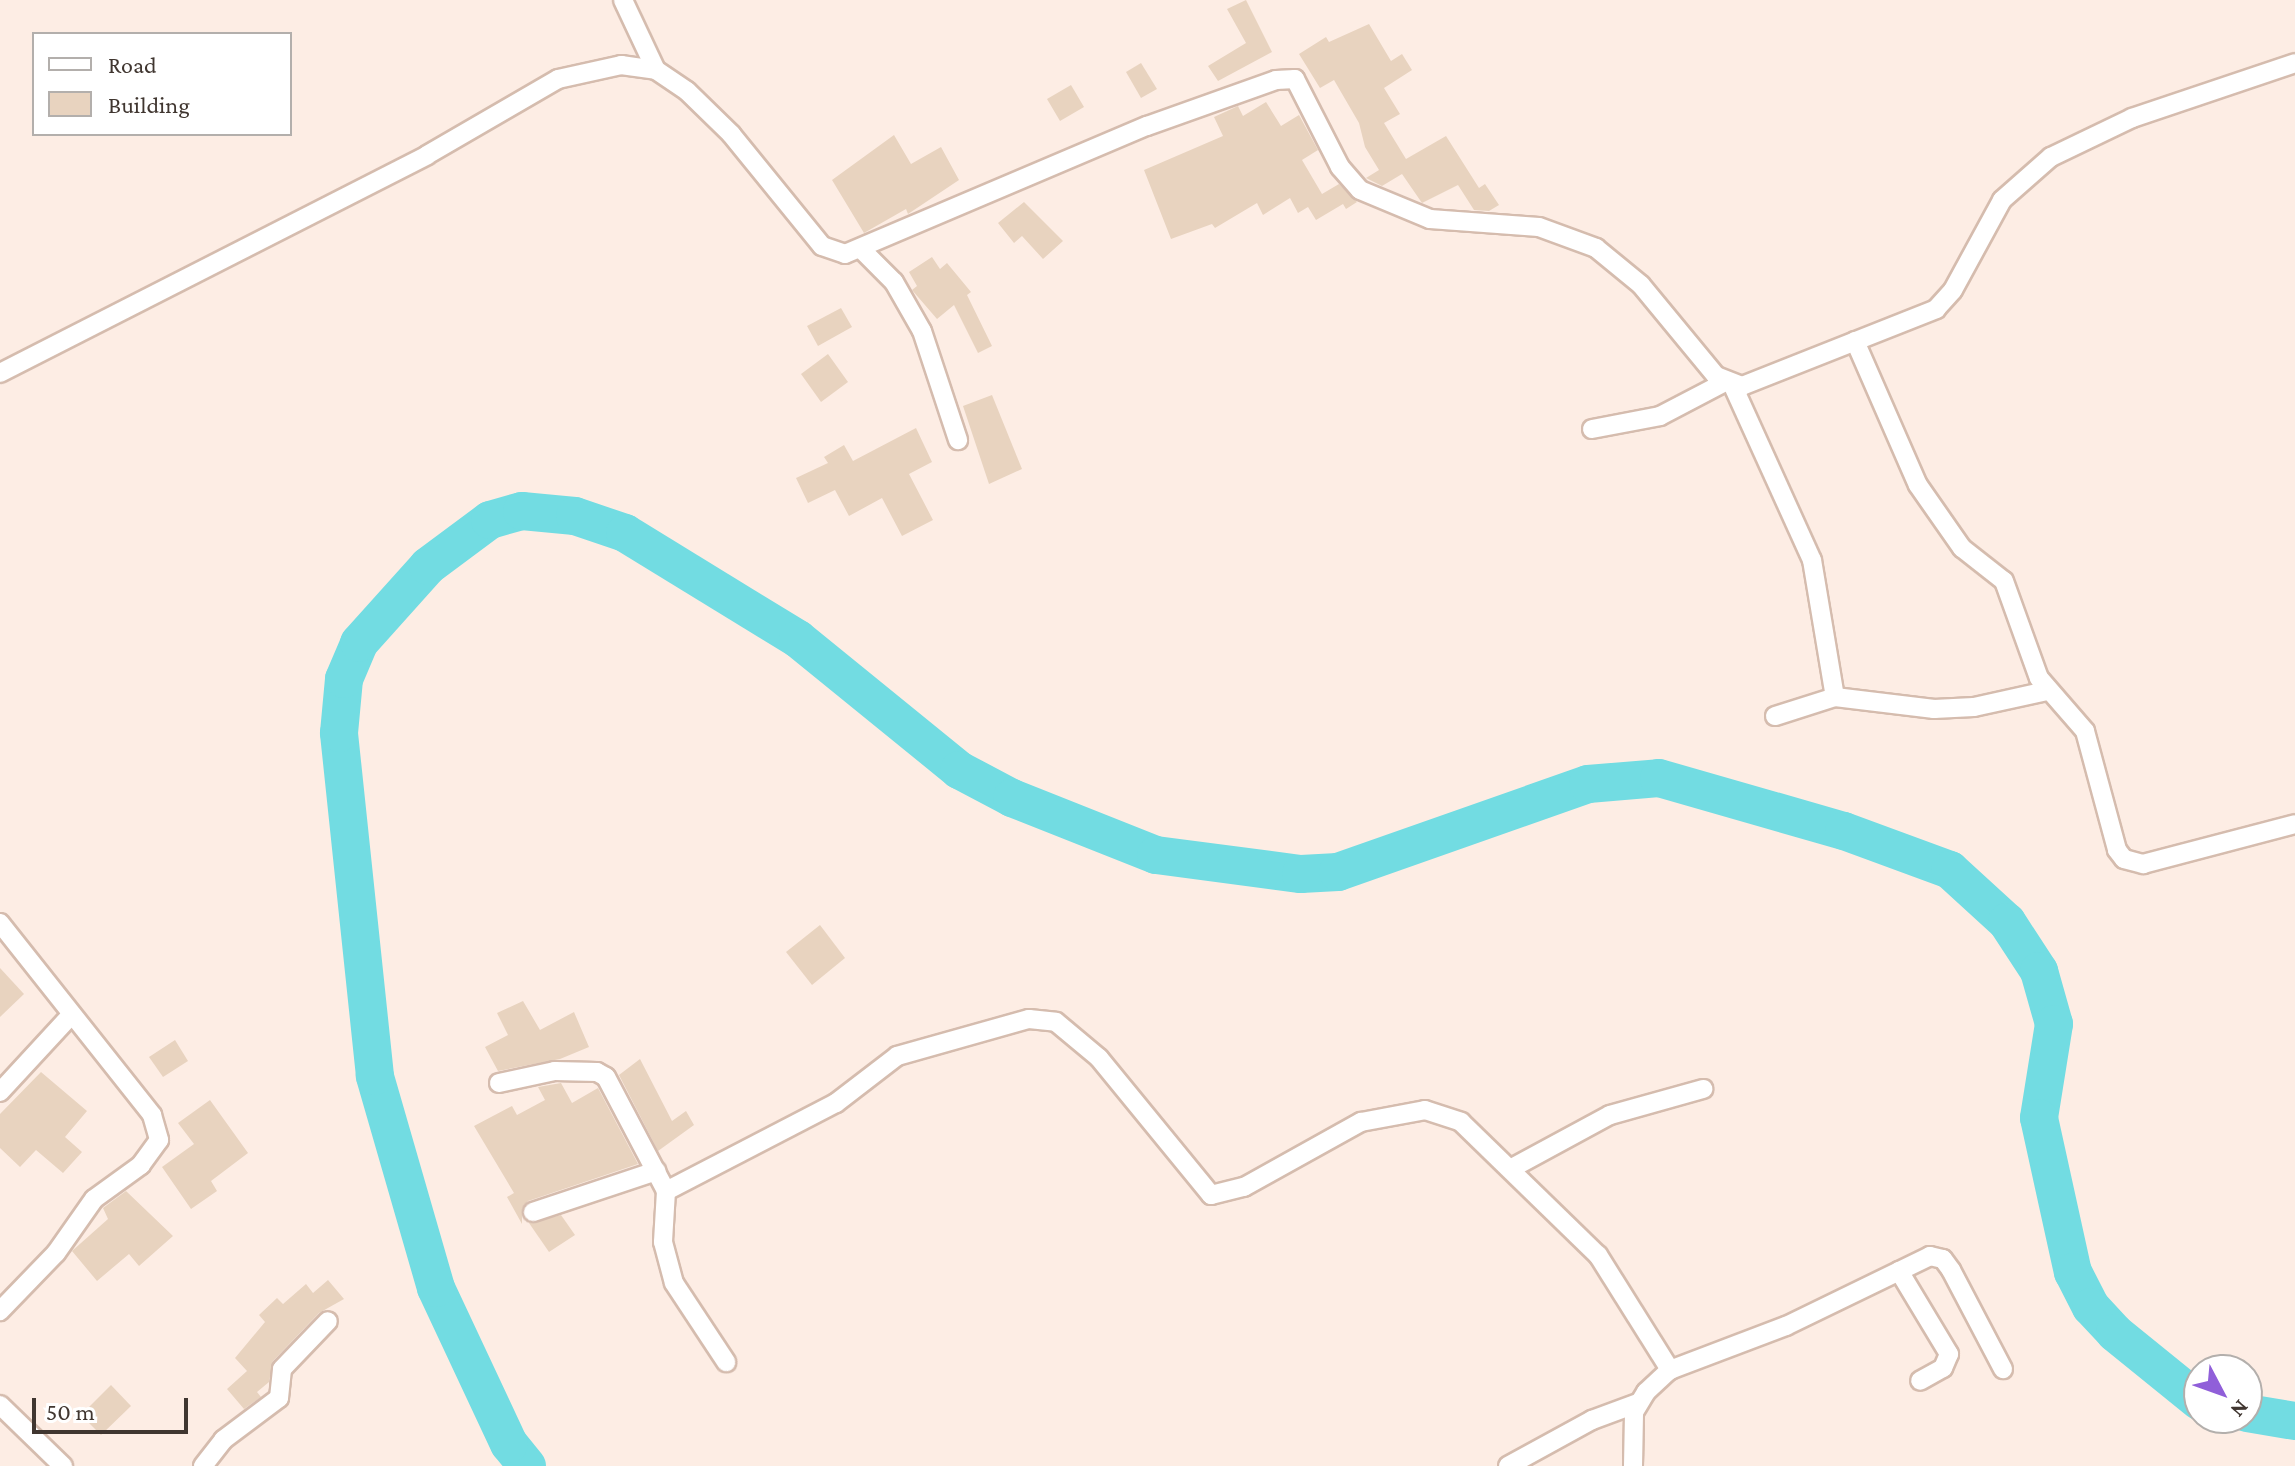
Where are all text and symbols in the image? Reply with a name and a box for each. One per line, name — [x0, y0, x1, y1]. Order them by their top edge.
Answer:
legend — [32, 32, 292, 136]
text: Road — [108, 51, 157, 78]
text: Building — [108, 91, 190, 118]
north arrow — [2183, 1354, 2263, 1434]
scale bar — [36, 1382, 192, 1432]
text: N — [2226, 1395, 2254, 1423]
text: 50 m — [46, 1398, 95, 1425]

